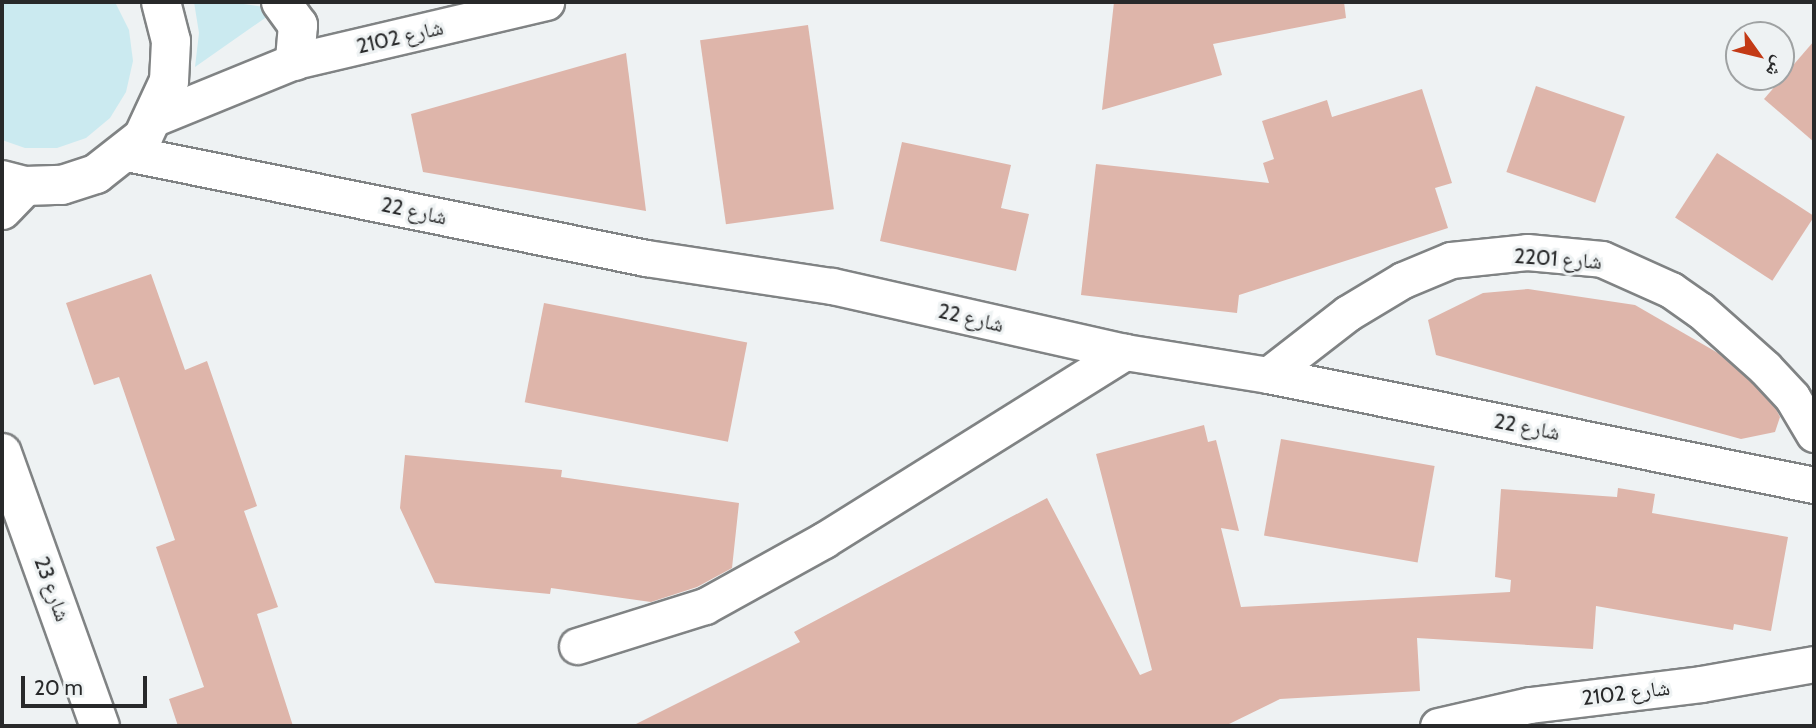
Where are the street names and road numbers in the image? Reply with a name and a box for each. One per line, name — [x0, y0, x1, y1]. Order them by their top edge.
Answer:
street label: شارع 2102 — [354, 15, 446, 59]
street label: شارع 22 — [379, 192, 449, 230]
street label: شارع 2201 — [1513, 243, 1603, 275]
street label: شارع 22 — [936, 298, 1006, 338]
street label: شارع 22 — [1492, 408, 1562, 446]
street label: شارع 23 — [29, 553, 75, 625]
street label: شارع 2102 — [1581, 675, 1671, 711]

